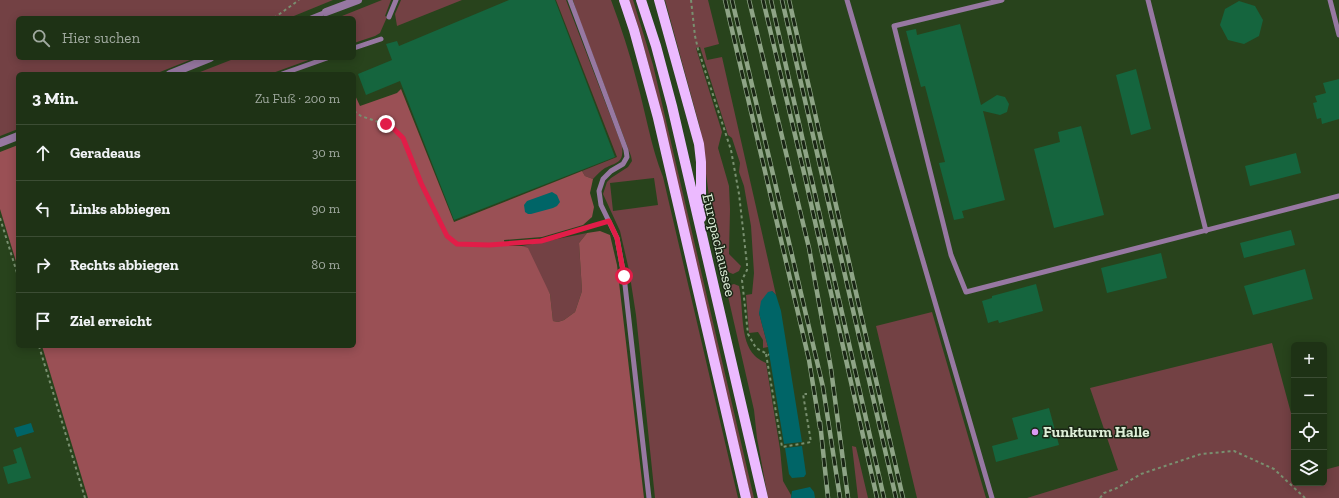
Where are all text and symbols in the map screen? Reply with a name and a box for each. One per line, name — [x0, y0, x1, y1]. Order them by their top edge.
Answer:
search box — [16, 16, 356, 60]
icon: search — [30, 27, 52, 49]
text: Hier suchen — [62, 29, 140, 47]
text: 3 Min. — [32, 88, 78, 108]
text: Zu Fuß · 200 m — [255, 91, 340, 106]
route end — [377, 115, 395, 133]
icon: ahead — [32, 142, 54, 164]
text: Geradeaus — [70, 144, 141, 162]
text: 30 m — [312, 145, 340, 160]
street label: Europachaussee — [698, 192, 740, 298]
icon: left — [32, 198, 54, 220]
text: Links abbiegen — [70, 200, 170, 218]
text: 90 m — [311, 201, 340, 216]
icon: right — [32, 254, 54, 276]
text: Rechts abbiegen — [70, 256, 179, 274]
text: 80 m — [311, 257, 340, 272]
route start — [615, 267, 633, 285]
icon: arrive — [32, 310, 54, 332]
text: Ziel erreicht — [70, 312, 152, 330]
map controls — [1291, 342, 1327, 486]
button: + — [1291, 342, 1327, 378]
button: − — [1291, 378, 1327, 414]
button: locate — [1291, 414, 1327, 450]
place label: Funkturm Halle — [1043, 423, 1149, 441]
marker: Funkturm Halle — [1030, 427, 1040, 437]
button: layers — [1291, 450, 1327, 486]

